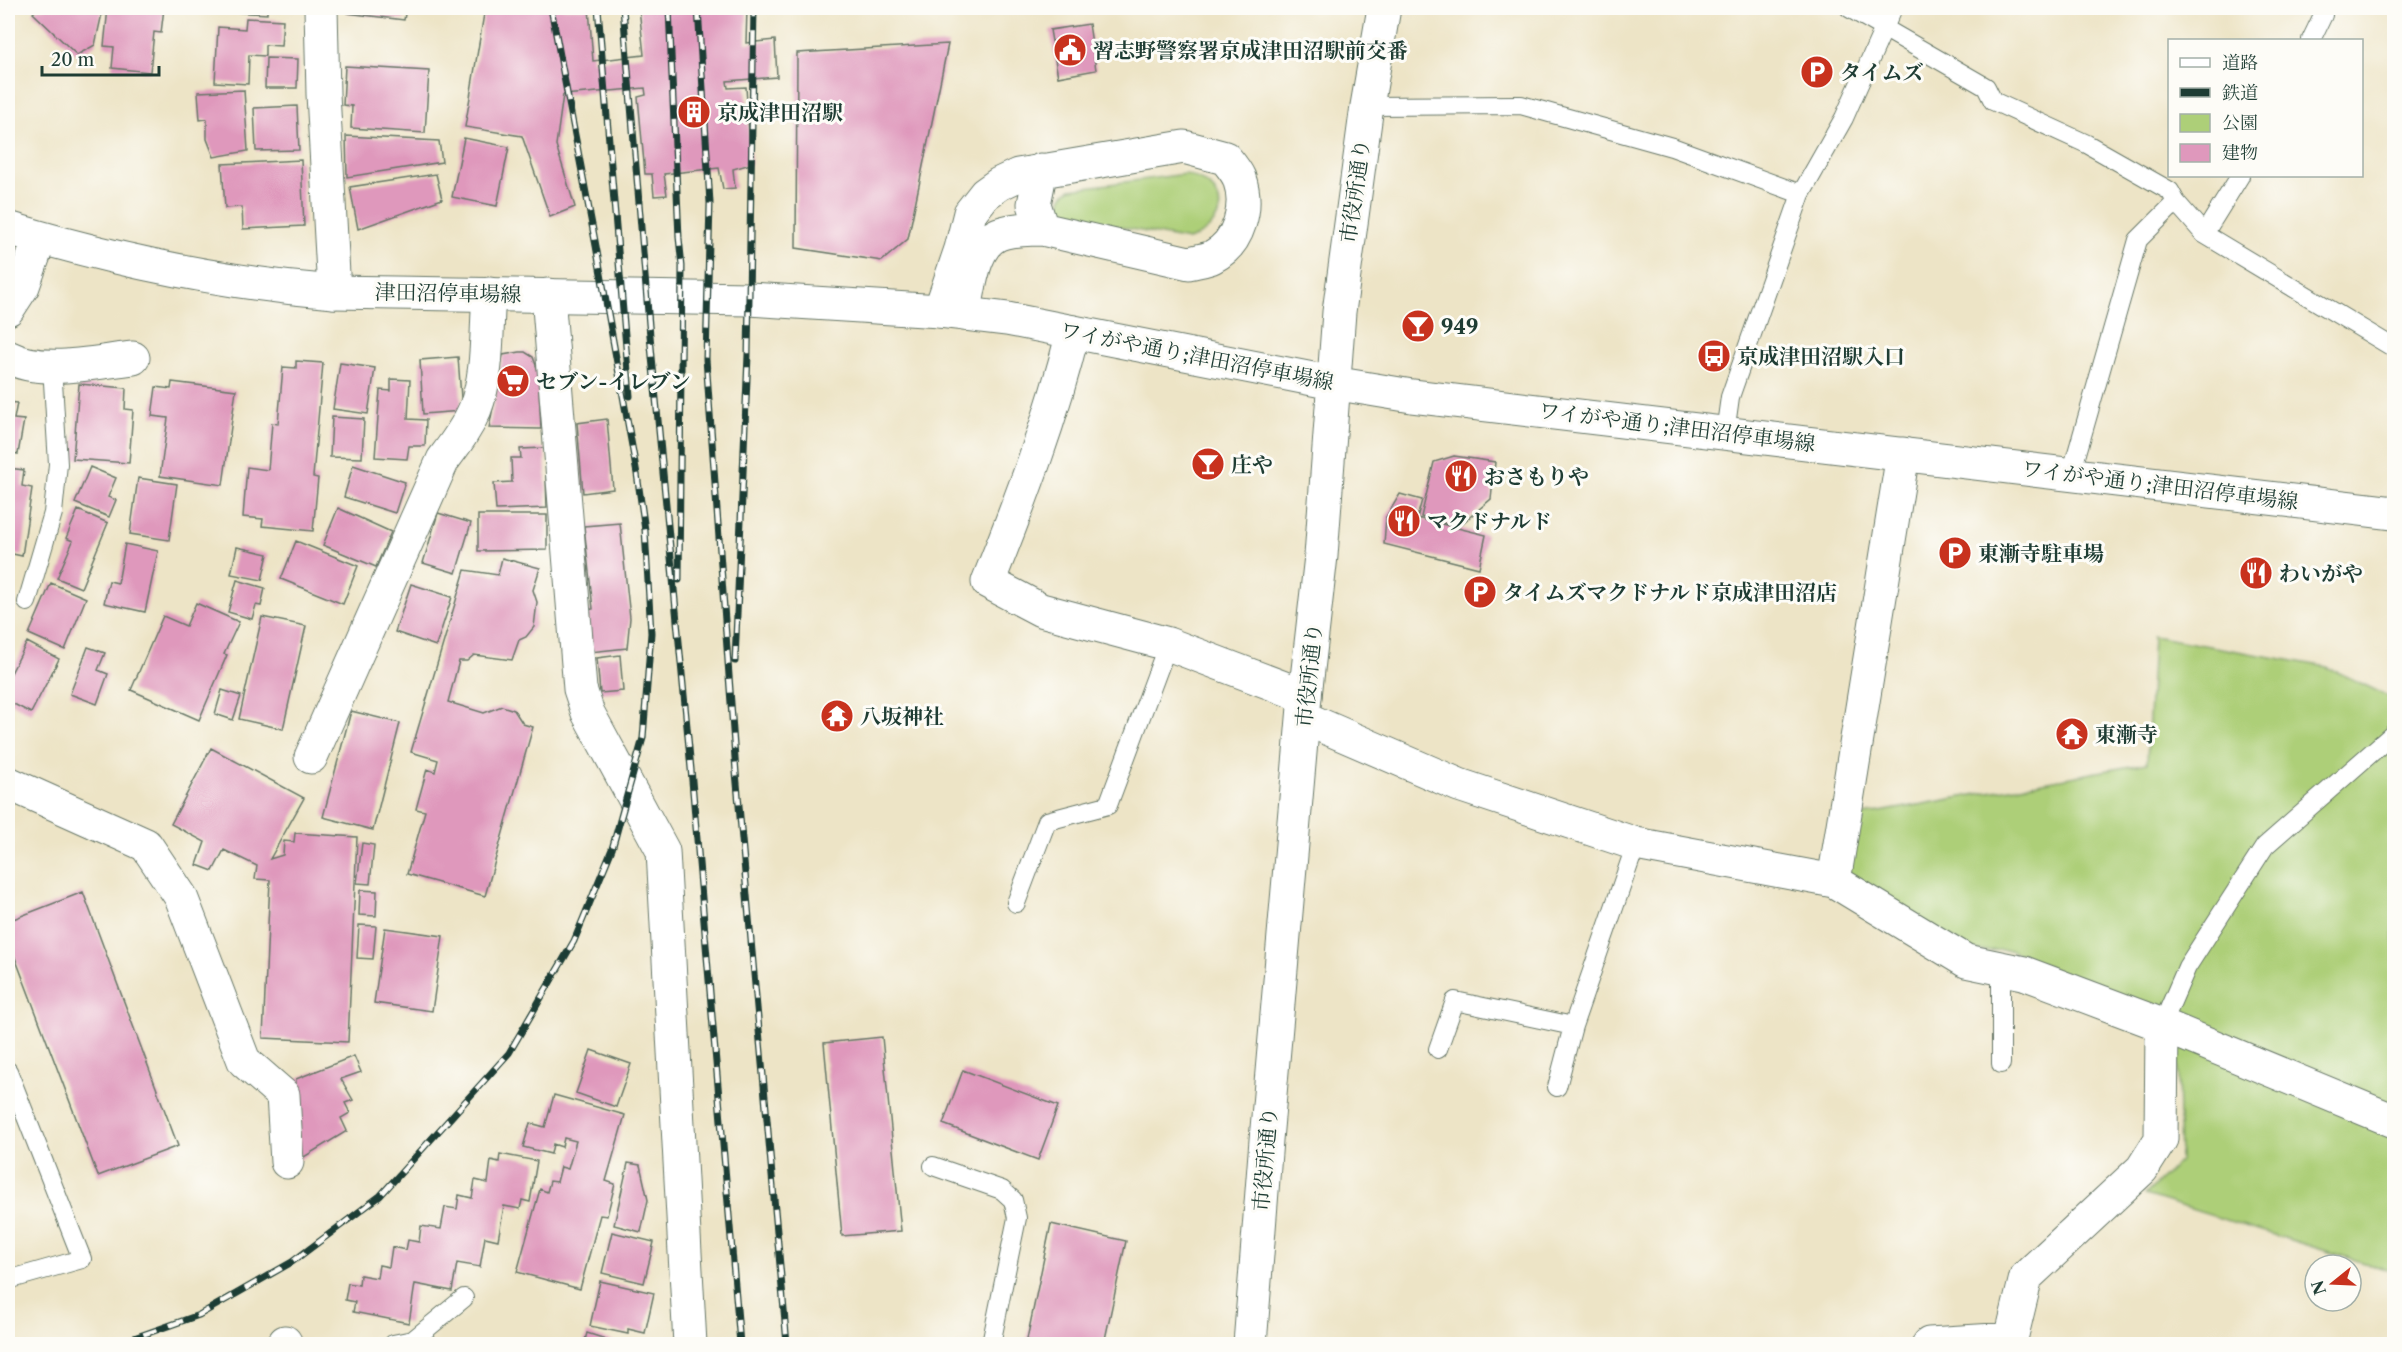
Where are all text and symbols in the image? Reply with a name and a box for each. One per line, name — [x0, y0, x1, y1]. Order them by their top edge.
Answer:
public building icon: 習志野警察署京成津田沼駅前交番 — [1052, 32, 1088, 68]
place label: 習志野警察署京成津田沼駅前交番 — [1093, 38, 1408, 63]
scale bar — [42, 39, 159, 77]
legend — [2168, 39, 2363, 177]
text: 20 m — [51, 49, 95, 71]
text: 道路 — [2222, 52, 2258, 74]
parking icon: タイムズ — [1799, 54, 1835, 90]
place label: タイムズ — [1840, 60, 1924, 85]
text: 鉄道 — [2222, 82, 2258, 104]
building icon: 京成津田沼駅 — [676, 94, 712, 130]
place label: 京成津田沼駅 — [717, 100, 843, 125]
text: 公園 — [2222, 112, 2258, 134]
street label: 市役所通り — [1335, 137, 1375, 245]
text: 建物 — [2222, 142, 2258, 164]
street label: 津田沼停車場線 — [374, 279, 522, 307]
bar icon: 949 — [1400, 308, 1436, 344]
place label: 949 — [1441, 314, 1479, 339]
street label: ワイがや通り;津田沼停車場線 — [1058, 317, 1336, 395]
bus stop icon: 京成津田沼駅入口 — [1696, 338, 1732, 374]
place label: 京成津田沼駅入口 — [1737, 344, 1905, 369]
supermarket icon: セブン-イレブン — [495, 363, 531, 399]
place label: セブン-イレブン — [536, 369, 691, 394]
street label: ワイがや通り;津田沼停車場線 — [1537, 398, 1817, 456]
bar icon: 庄や — [1190, 446, 1226, 482]
place label: 庄や — [1231, 452, 1273, 477]
street label: ワイがや通り;津田沼停車場線 — [2020, 456, 2300, 514]
restaurant icon: おさもりや — [1443, 458, 1479, 494]
place label: おさもりや — [1484, 464, 1589, 489]
restaurant icon: マクドナルド — [1386, 503, 1422, 539]
place label: マクドナルド — [1427, 509, 1552, 534]
parking icon: 東漸寺駐車場 — [1937, 535, 1973, 571]
place label: 東漸寺駐車場 — [1978, 541, 2104, 566]
restaurant icon: わいがや — [2238, 555, 2274, 591]
place label: わいがや — [2279, 561, 2363, 586]
parking icon: タイムズマクドナルド京成津田沼店 — [1462, 574, 1498, 610]
place label: タイムズマクドナルド京成津田沼店 — [1503, 580, 1837, 605]
street label: 市役所通り — [1291, 621, 1327, 729]
temple icon: 八坂神社 — [819, 698, 855, 734]
place label: 八坂神社 — [860, 704, 944, 729]
temple icon: 東漸寺 — [2054, 716, 2090, 752]
place label: 東漸寺 — [2095, 722, 2158, 747]
street label: 市役所通り — [1248, 1106, 1282, 1212]
north arrow — [2303, 1253, 2363, 1313]
text: N — [2307, 1278, 2330, 1297]

